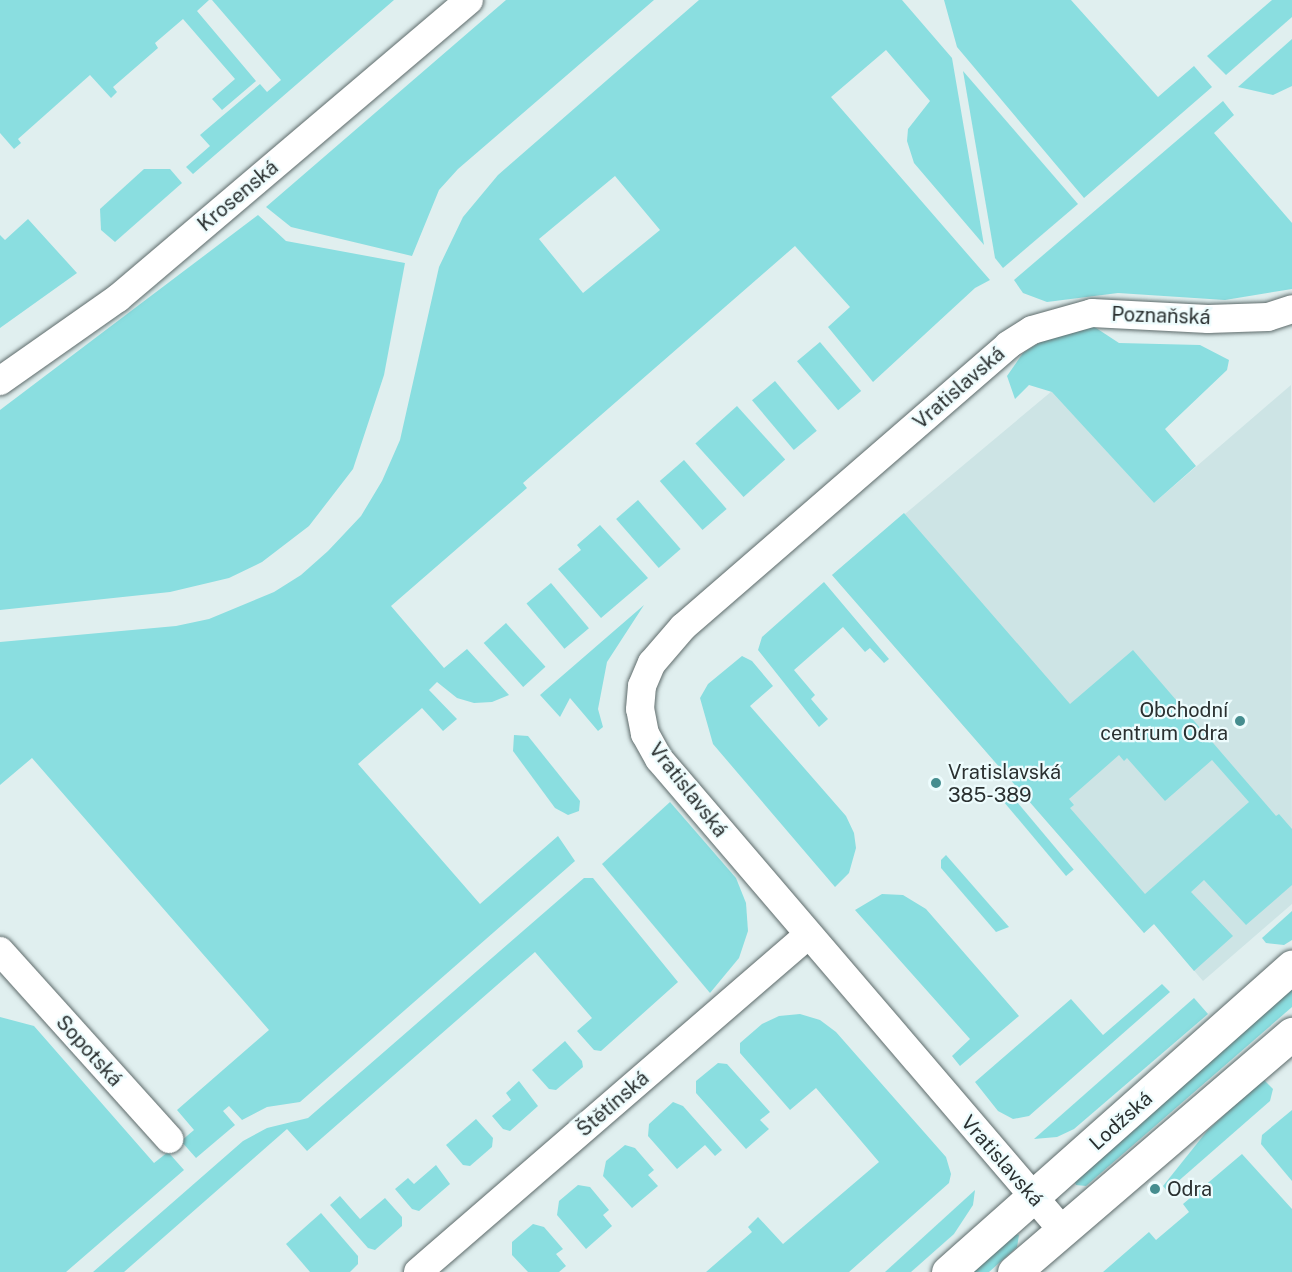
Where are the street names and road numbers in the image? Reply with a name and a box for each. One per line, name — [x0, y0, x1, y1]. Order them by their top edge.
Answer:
street label: Krosenská — [193, 155, 283, 237]
street label: Poznaňská — [1111, 302, 1211, 330]
street label: Vratislavská — [909, 342, 1009, 434]
street label: Vratislavská — [644, 738, 732, 842]
street label: Sopotská — [51, 1011, 127, 1091]
street label: Štětínská — [572, 1066, 654, 1142]
street label: Lodžská — [1085, 1087, 1157, 1155]
street label: Vratislavská — [956, 1111, 1048, 1211]

